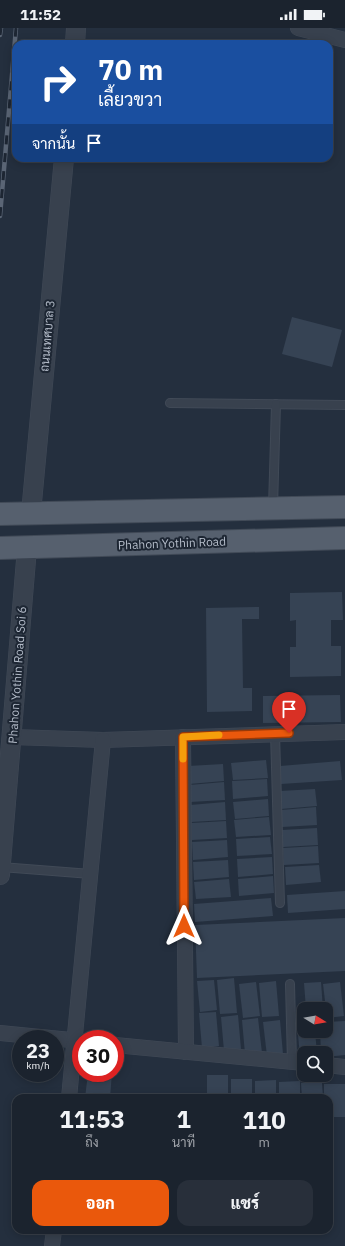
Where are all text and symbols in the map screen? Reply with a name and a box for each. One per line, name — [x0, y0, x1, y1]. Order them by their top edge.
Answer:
text: 11:52 — [20, 5, 61, 24]
text: 70 m — [98, 51, 163, 88]
icon: right — [32, 56, 84, 108]
text: เลี้ยวขวา — [98, 88, 162, 111]
icon: arrive — [83, 132, 105, 154]
text: จากนั้น — [32, 134, 75, 153]
street label: ถนนเทศบาล 3 — [36, 300, 58, 372]
street label: Phahon Yothin Road — [118, 534, 226, 552]
street label: Phahon Yothin Road Soi 6 — [5, 606, 29, 744]
pin — [272, 692, 306, 733]
icon: arrive — [278, 698, 300, 720]
position arrow — [163, 905, 205, 947]
north arrow — [297, 1002, 333, 1038]
map controls — [297, 1002, 333, 1082]
speed limit sign: 30 — [72, 1030, 124, 1082]
text: 23 — [26, 1037, 50, 1064]
button: search — [297, 1046, 333, 1082]
text: km/h — [26, 1059, 50, 1072]
text: 11:53 — [59, 1103, 125, 1135]
text: 1 — [176, 1103, 191, 1135]
text: 110 — [243, 1104, 286, 1136]
text: ถึง — [85, 1134, 99, 1151]
text: นาที — [172, 1134, 195, 1151]
text: m — [258, 1134, 270, 1151]
button: ออก — [32, 1180, 169, 1226]
button: แชร์ — [177, 1180, 313, 1226]

